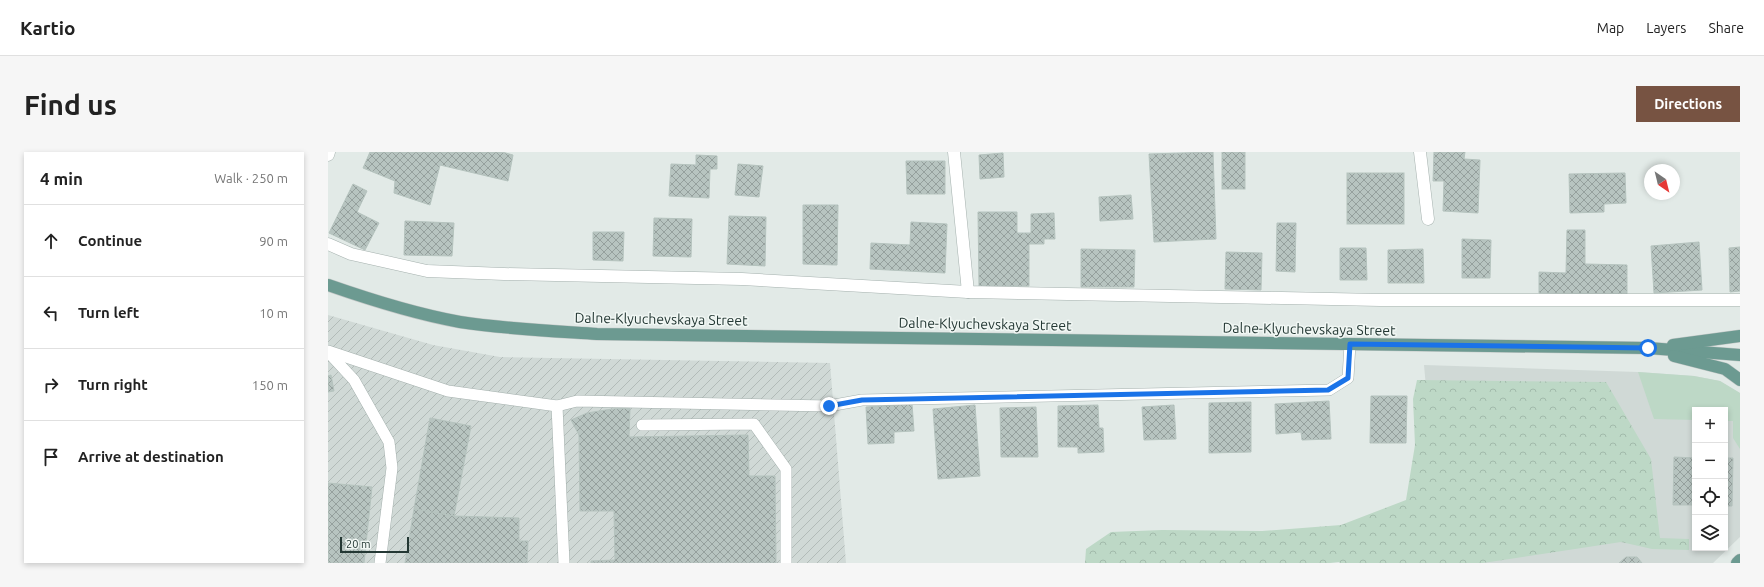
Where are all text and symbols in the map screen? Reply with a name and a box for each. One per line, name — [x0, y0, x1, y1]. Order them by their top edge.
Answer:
text: Kartio — [20, 17, 76, 39]
text: Map — [1597, 20, 1624, 36]
text: Layers — [1646, 20, 1686, 36]
text: Share — [1708, 20, 1744, 36]
button: Directions — [1636, 86, 1740, 122]
text: Find us — [24, 89, 117, 120]
north arrow — [1644, 164, 1680, 200]
text: 4 min — [40, 169, 83, 188]
text: Walk · 250 m — [214, 171, 288, 185]
icon: ahead — [40, 230, 62, 252]
text: Continue — [78, 232, 142, 249]
text: 90 m — [259, 234, 288, 248]
icon: left — [40, 302, 62, 324]
text: Turn left — [78, 304, 139, 321]
text: 10 m — [259, 306, 288, 320]
street label: Dalne-Klyuchevskaya Street — [574, 309, 748, 329]
street label: Dalne-Klyuchevskaya Street — [898, 314, 1072, 334]
street label: Dalne-Klyuchevskaya Street — [1222, 319, 1396, 339]
route start — [1639, 339, 1657, 357]
icon: right — [40, 374, 62, 396]
text: Turn right — [78, 376, 148, 393]
text: 150 m — [252, 378, 288, 392]
route end — [820, 397, 838, 415]
map controls — [1692, 407, 1728, 551]
button: + — [1692, 407, 1728, 443]
button: − — [1692, 443, 1728, 479]
icon: arrive — [40, 446, 62, 468]
text: Arrive at destination — [78, 448, 224, 465]
button: locate — [1692, 479, 1728, 515]
button: layers — [1692, 515, 1728, 551]
scale bar — [340, 535, 409, 554]
text: 20 m — [346, 538, 370, 550]

